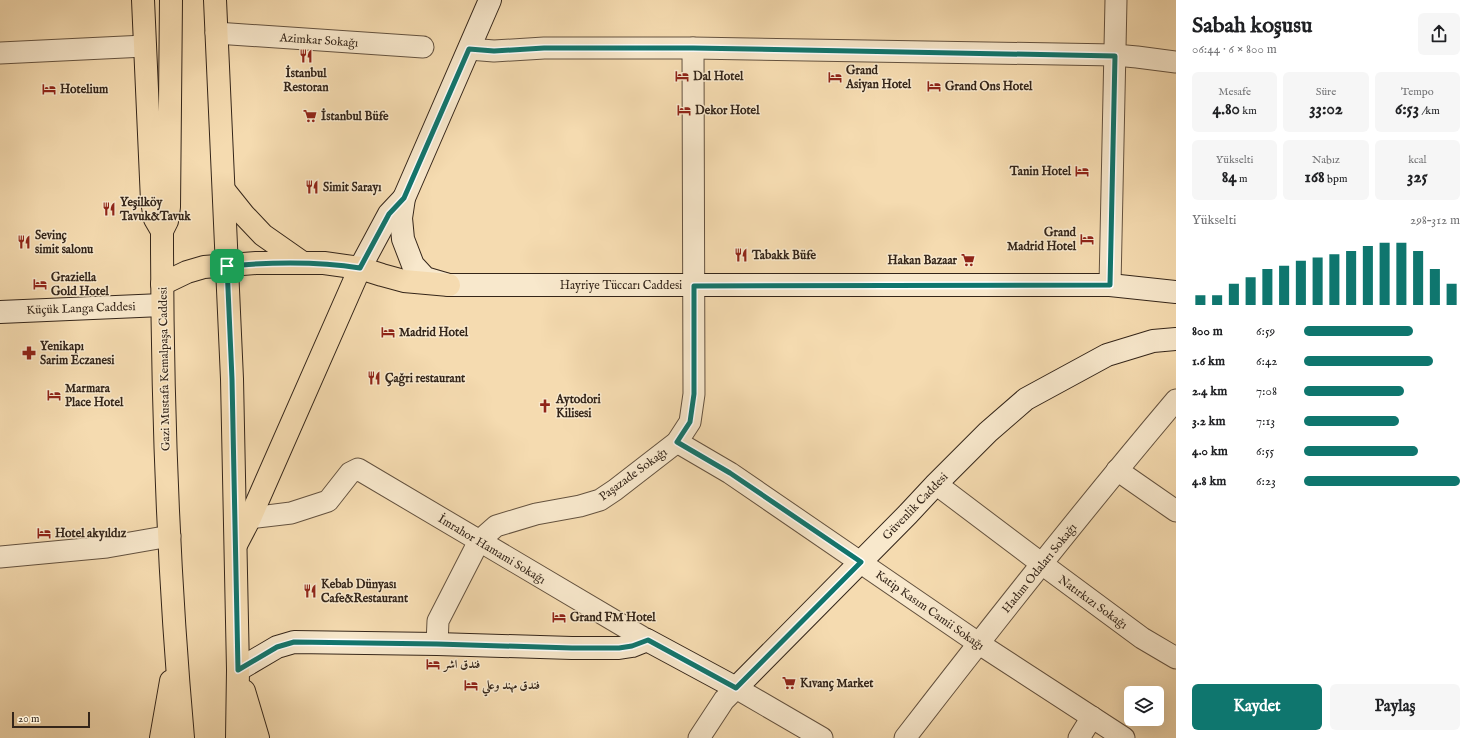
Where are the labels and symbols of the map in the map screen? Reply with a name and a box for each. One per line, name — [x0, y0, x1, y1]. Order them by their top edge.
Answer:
street label: Azimkar Sokağı — [278, 30, 359, 51]
restaurant icon: İstanbul Restoran — [298, 48, 314, 64]
place label: Grand Asiyan Hotel — [845, 63, 912, 93]
place label: İstanbul Restoran — [283, 65, 329, 95]
hotel icon: Dal Hotel — [674, 68, 690, 84]
place label: Dal Hotel — [693, 69, 744, 84]
hotel icon: Grand Asiyan Hotel — [827, 69, 843, 85]
hotel icon: Grand Ons Hotel — [926, 78, 942, 94]
place label: Grand Ons Hotel — [945, 79, 1033, 94]
hotel icon: Hotelium — [41, 81, 57, 97]
place label: Hotelium — [60, 82, 109, 97]
hotel icon: Dekor Hotel — [676, 102, 692, 118]
place label: Dekor Hotel — [695, 103, 760, 118]
supermarket icon: İstanbul Büfe — [302, 108, 318, 124]
place label: İstanbul Büfe — [321, 108, 389, 124]
hotel icon: Tanin Hotel — [1074, 163, 1090, 179]
place label: Tanin Hotel — [1009, 164, 1072, 179]
restaurant icon: Simit Sarayı — [304, 179, 320, 195]
place label: Simit Sarayı — [323, 180, 382, 196]
place label: Yeşilköy Tavuk&Tavuk — [119, 195, 191, 224]
restaurant icon: Yeşilköy Tavuk&Tavuk — [101, 201, 117, 217]
place label: Grand Madrid Hotel — [1007, 225, 1077, 254]
place label: Sevinç simit salonu — [35, 228, 94, 257]
hotel icon: Grand Madrid Hotel — [1079, 231, 1095, 247]
restaurant icon: Sevinç simit salonu — [16, 234, 32, 250]
restaurant icon: Tabakk Büfe — [733, 247, 749, 263]
place label: Tabakk Büfe — [751, 248, 817, 263]
pin — [210, 249, 244, 283]
supermarket icon: Hakan Bazaar — [960, 252, 976, 268]
place label: Hakan Bazaar — [887, 253, 958, 268]
place label: Graziella Gold Hotel — [51, 270, 109, 299]
hotel icon: Graziella Gold Hotel — [32, 276, 48, 292]
street label: Hayriye Tüccarı Caddesi — [560, 278, 682, 293]
street label: Gazi Mustafa Kemalpaşa Caddesi — [156, 287, 174, 451]
street label: Küçük Langa Caddesi — [26, 299, 136, 318]
hotel icon: Madrid Hotel — [380, 324, 396, 340]
place label: Madrid Hotel — [399, 325, 469, 340]
place label: Yenikapı Sarim Eczanesi — [40, 339, 115, 368]
pharmacy icon: Yenikapı Sarim Eczanesi — [21, 345, 37, 361]
restaurant icon: Çağri restaurant — [366, 370, 382, 386]
place label: Çağri restaurant — [385, 371, 466, 387]
place label: Marmara Place Hotel — [65, 381, 124, 410]
hotel icon: Marmara Place Hotel — [46, 387, 62, 403]
place label: Aytodori Kilisesi — [555, 392, 602, 421]
church icon: Aytodori Kilisesi — [537, 398, 553, 414]
street label: Paşazade Sokağı — [596, 445, 670, 504]
street label: Güvenlik Caddesi — [879, 469, 951, 543]
street label: İmrahor Hamami Sokağı — [435, 511, 549, 587]
street label: Hadım Odaları Sokağı — [999, 520, 1080, 616]
hotel icon: Hotel akyıldız — [36, 525, 52, 541]
place label: Hotel akyıldız — [55, 526, 127, 542]
street label: Katip Kasım Camii Sokağı — [872, 567, 987, 655]
street label: Natırkızı Sokağı — [1055, 572, 1130, 633]
place label: Kebab Dünyası Cafe&Restaurant — [321, 577, 409, 606]
restaurant icon: Kebab Dünyası Cafe&Restaurant — [302, 583, 318, 599]
hotel icon: Grand FM Hotel — [551, 609, 567, 625]
place label: Grand FM Hotel — [570, 610, 656, 625]
hotel icon: فندق اشر — [425, 656, 441, 672]
place label: فندق اشر — [442, 657, 480, 673]
supermarket icon: Kıvanç Market — [781, 675, 797, 691]
place label: Kıvanç Market — [800, 676, 874, 692]
hotel icon: فندق مهند وعلي — [463, 677, 479, 693]
place label: فندق مهند وعلي — [481, 678, 540, 697]
scale bar — [12, 710, 90, 729]

